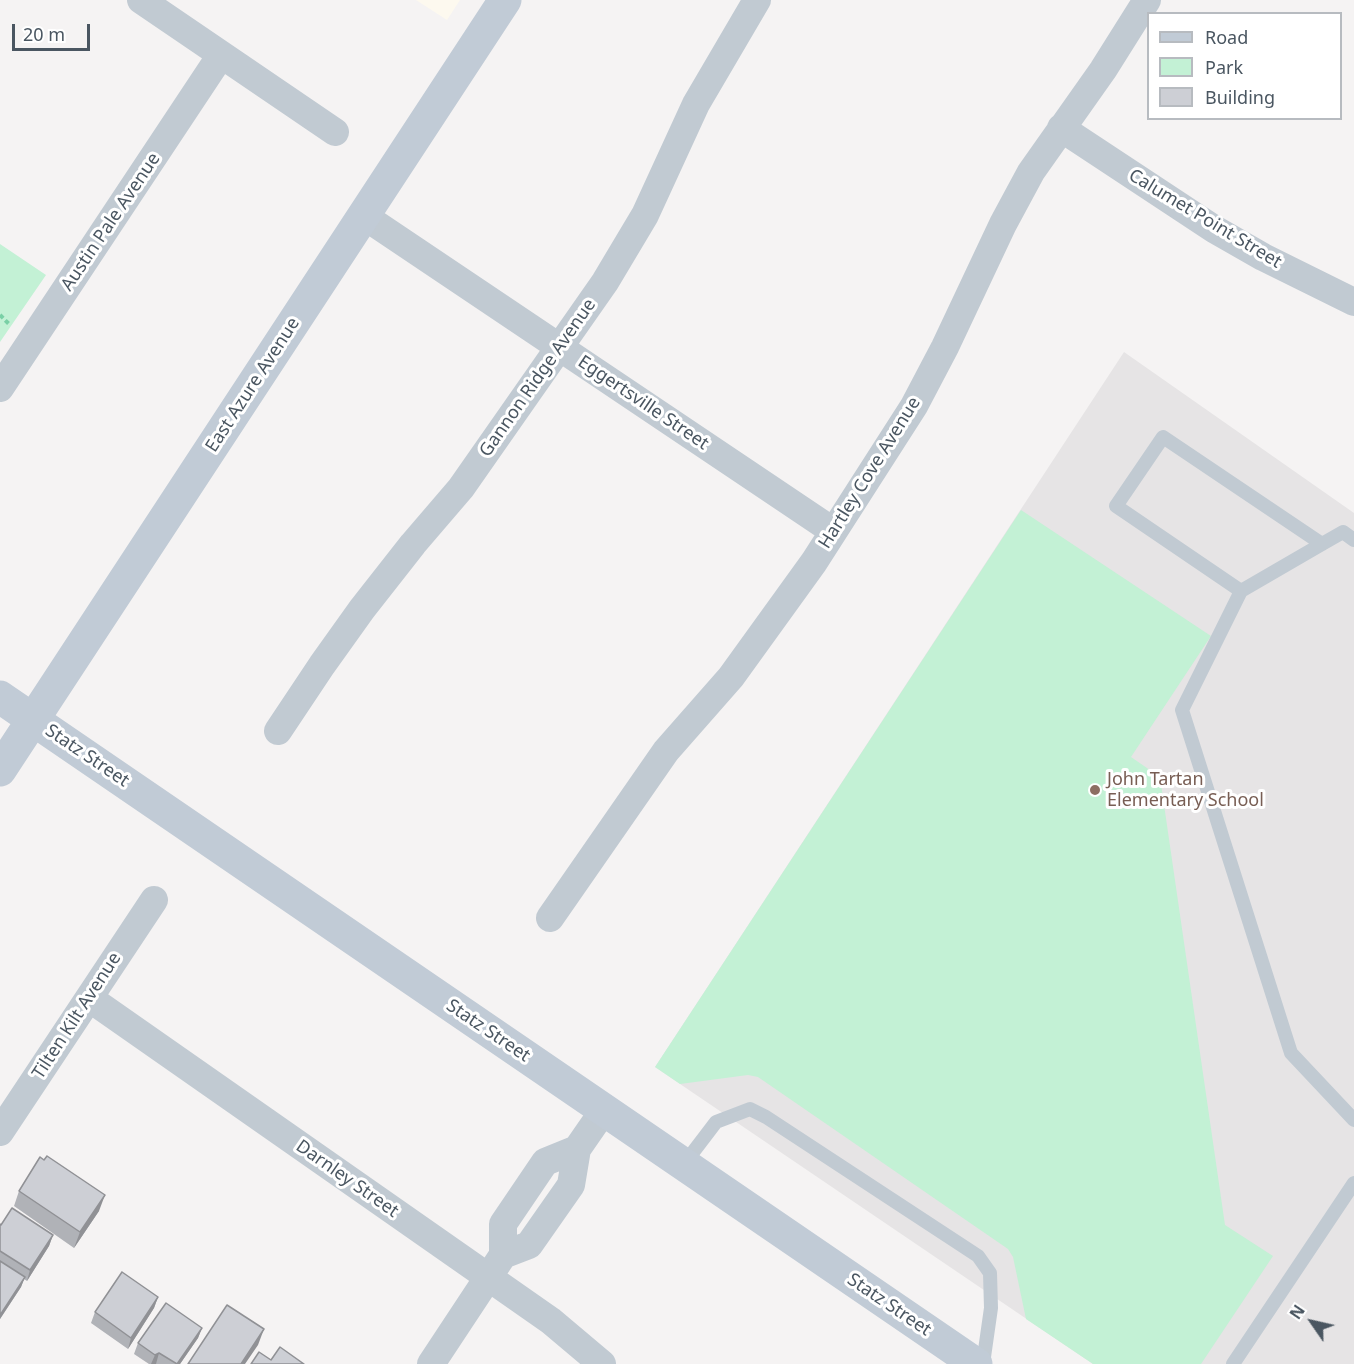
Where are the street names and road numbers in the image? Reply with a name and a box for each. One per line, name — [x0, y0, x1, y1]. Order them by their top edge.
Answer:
street label: Austin Pale Avenue — [57, 149, 165, 295]
street label: Calumet Point Street — [1125, 165, 1285, 273]
street label: Gannon Ridge Avenue — [475, 295, 601, 461]
street label: East Azure Avenue — [201, 314, 305, 456]
street label: Eggertsville Street — [574, 351, 712, 455]
street label: Hartley Cove Avenue — [815, 393, 925, 553]
street label: Statz Street — [41, 720, 133, 792]
street label: Tilten Kilt Avenue — [28, 949, 126, 1083]
street label: Statz Street — [442, 995, 534, 1067]
street label: Darnley Street — [292, 1136, 402, 1222]
street label: Statz Street — [843, 1269, 935, 1341]

